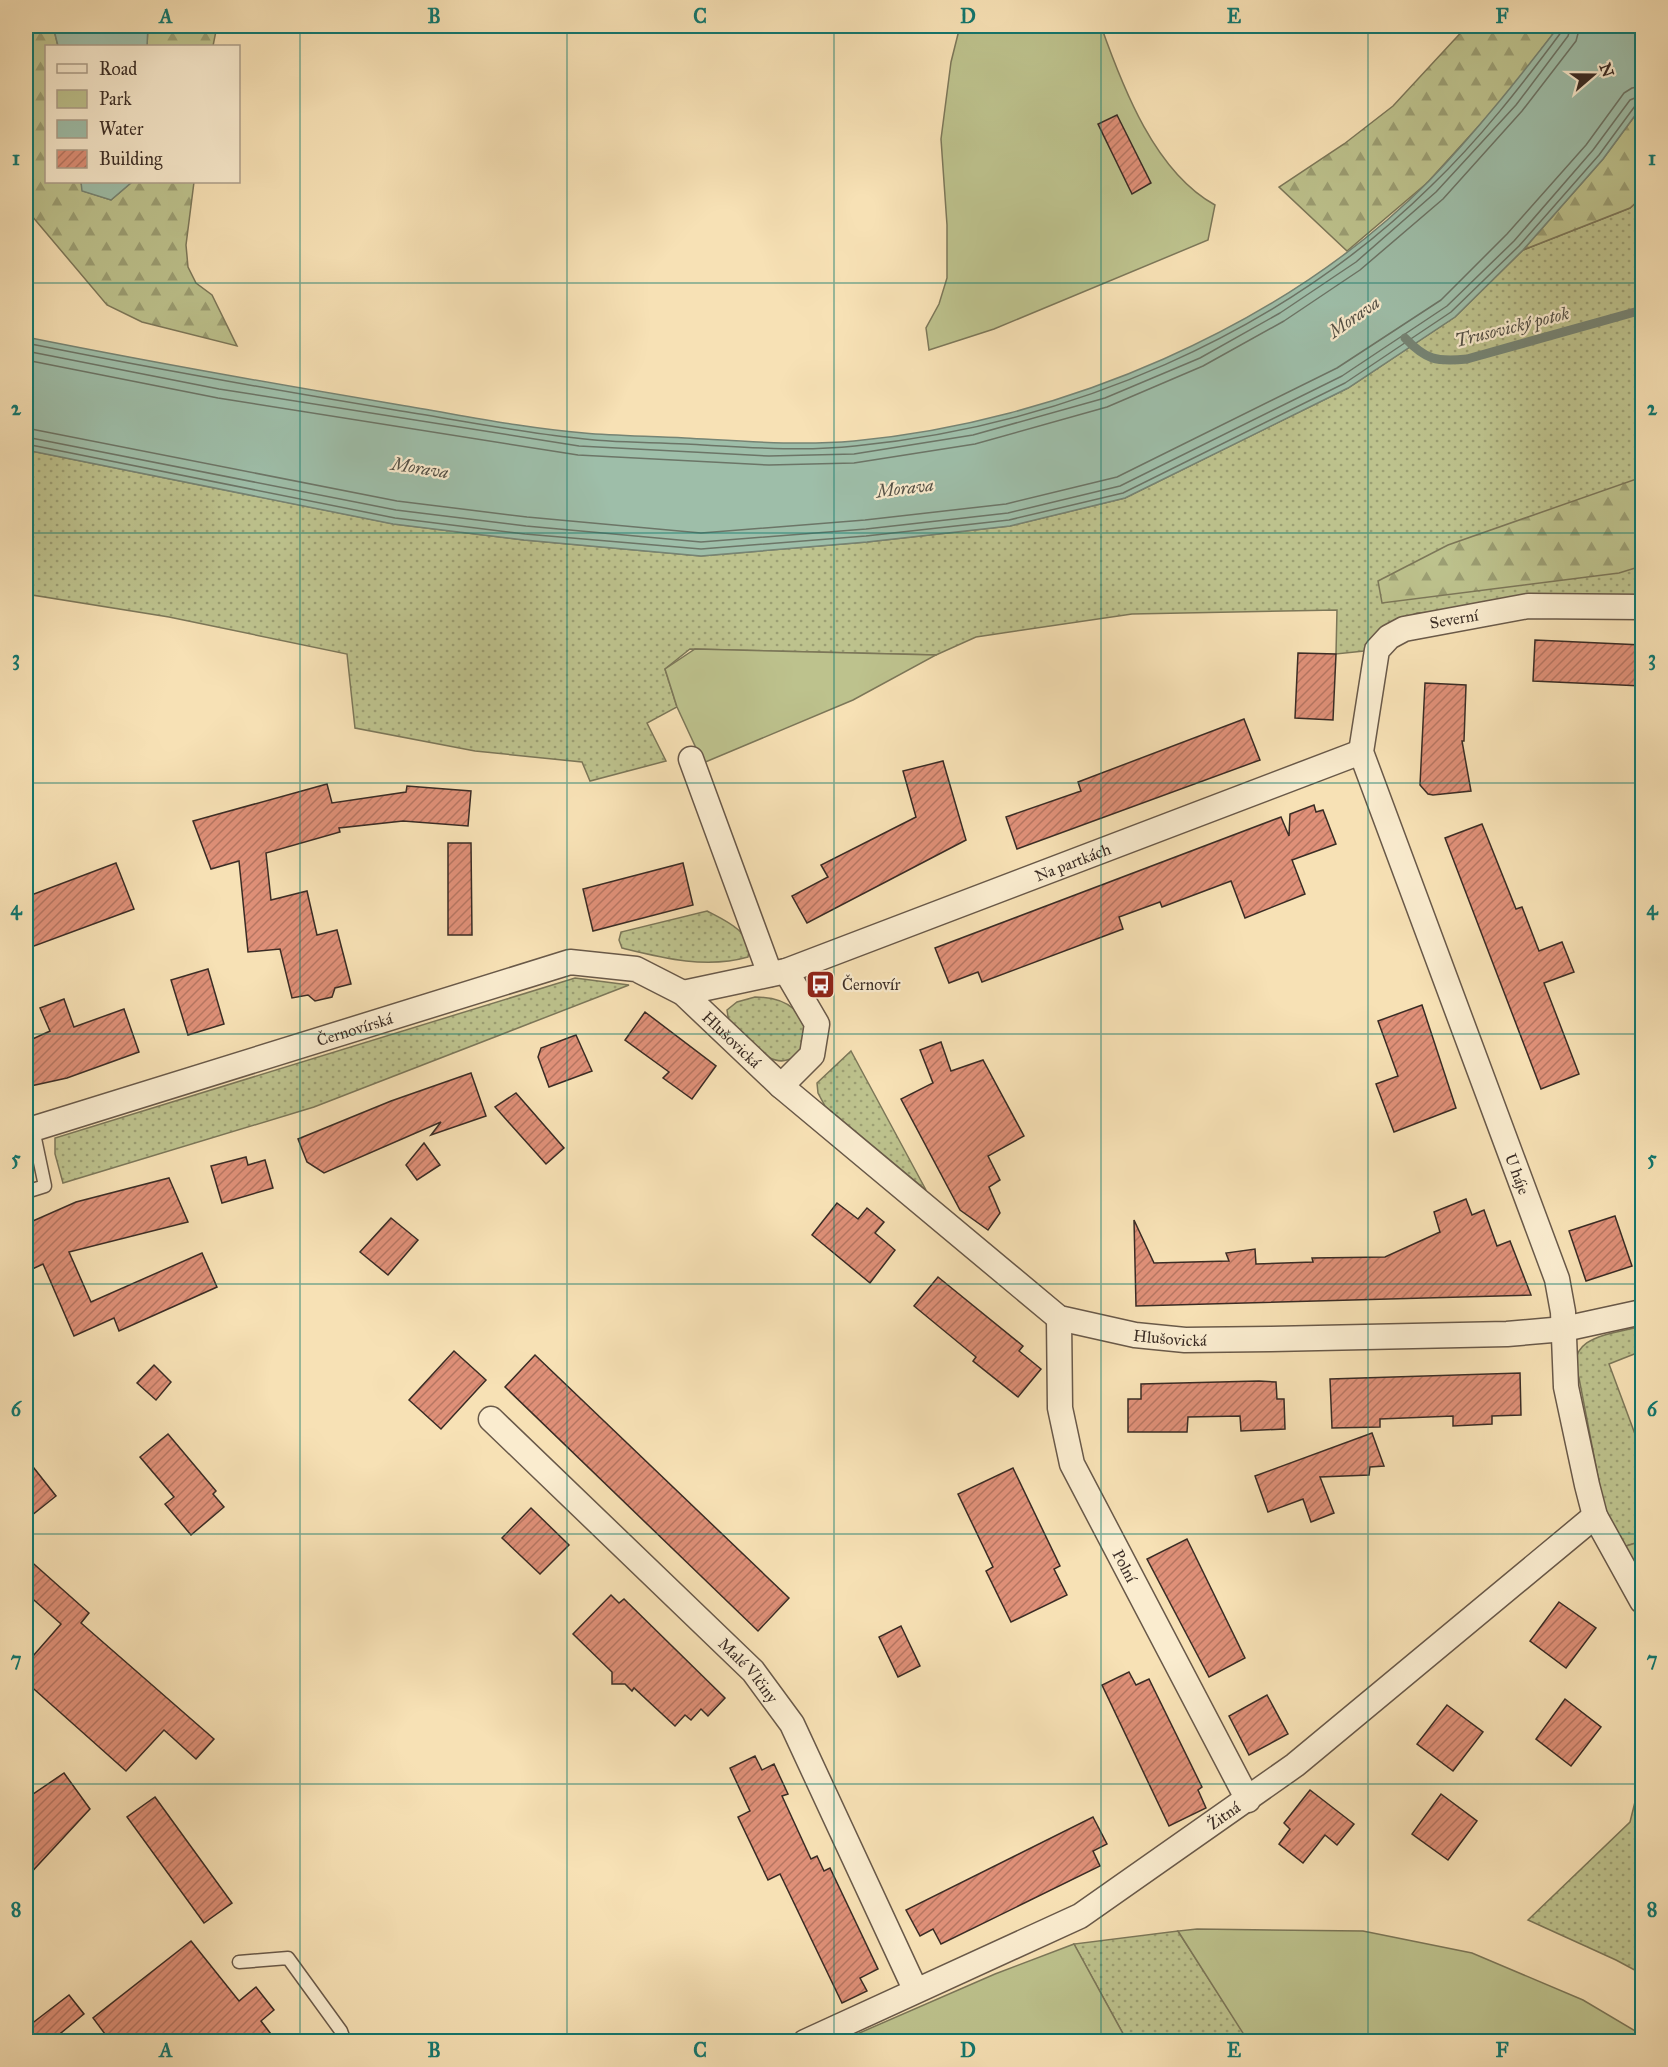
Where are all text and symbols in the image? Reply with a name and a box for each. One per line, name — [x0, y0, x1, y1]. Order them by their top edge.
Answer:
text: A — [157, 4, 173, 28]
text: B — [427, 4, 441, 28]
text: C — [693, 4, 707, 28]
text: D — [960, 4, 976, 28]
text: E — [1227, 4, 1242, 28]
text: F — [1495, 4, 1509, 28]
legend — [45, 45, 240, 183]
north arrow — [1563, 45, 1623, 105]
text: Road — [99, 58, 137, 80]
text: N — [1595, 60, 1618, 80]
text: Park — [99, 88, 132, 110]
text: Water — [99, 118, 144, 140]
text: 1 — [12, 146, 20, 170]
text: 1 — [1648, 146, 1656, 170]
text: Building — [99, 148, 163, 171]
water label: Morava — [1322, 291, 1384, 344]
water label: Trusovický potok — [1453, 302, 1572, 353]
text: 2 — [11, 396, 22, 420]
text: 2 — [1647, 396, 1658, 420]
water label: Morava — [388, 452, 451, 483]
water label: Morava — [873, 474, 935, 503]
street label: Severní — [1428, 605, 1480, 633]
text: 3 — [12, 646, 20, 671]
text: 3 — [1648, 646, 1656, 671]
street label: Na partkách — [1032, 839, 1113, 885]
text: 4 — [10, 896, 22, 921]
text: 4 — [1646, 896, 1658, 921]
bus stop icon: Černovír — [805, 968, 837, 1000]
place label: Černovír — [842, 974, 900, 994]
street label: Hlušovická — [699, 1007, 765, 1072]
street label: Černovírská — [314, 1008, 395, 1050]
text: 5 — [11, 1146, 21, 1170]
text: 5 — [1647, 1146, 1657, 1170]
street label: U háje — [1502, 1151, 1534, 1197]
street label: Hlušovická — [1132, 1325, 1207, 1350]
text: 6 — [11, 1397, 23, 1421]
text: 6 — [1647, 1397, 1659, 1421]
street label: Polní — [1109, 1546, 1142, 1586]
street label: Malé Vlčiny — [715, 1634, 783, 1707]
text: 7 — [11, 1647, 22, 1671]
text: 7 — [1647, 1647, 1658, 1671]
street label: Žitná — [1203, 1797, 1244, 1833]
text: 8 — [11, 1897, 21, 1921]
text: 8 — [1647, 1897, 1657, 1921]
text: A — [157, 2038, 173, 2062]
text: B — [427, 2038, 441, 2062]
text: C — [693, 2038, 707, 2062]
text: D — [960, 2038, 976, 2062]
text: E — [1227, 2038, 1242, 2062]
text: F — [1495, 2038, 1509, 2062]

